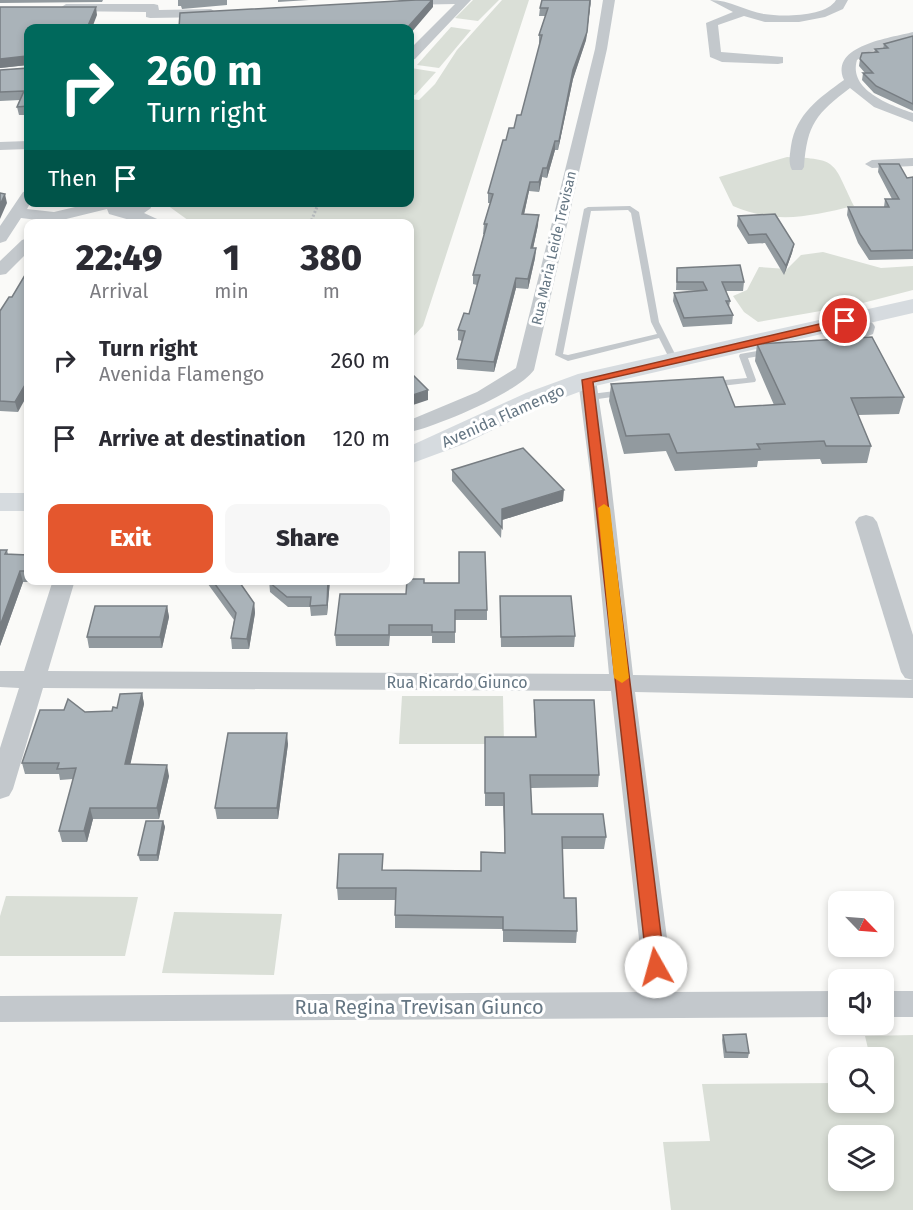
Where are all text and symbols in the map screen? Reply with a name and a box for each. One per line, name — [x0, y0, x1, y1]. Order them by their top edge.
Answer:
text: 260 m — [147, 46, 262, 96]
icon: right — [48, 48, 126, 126]
text: Turn right — [147, 97, 267, 129]
icon: arrive — [109, 162, 142, 195]
text: Then — [48, 165, 97, 192]
street label: Rua Maria Leide Trevisan — [528, 169, 580, 327]
text: 22:49 — [76, 236, 162, 280]
text: 1 — [223, 236, 240, 280]
text: 380 — [301, 236, 362, 280]
text: Arrival — [90, 279, 148, 303]
text: min — [214, 279, 249, 303]
text: m — [323, 279, 340, 303]
pin — [819, 295, 870, 346]
icon: arrive — [828, 304, 861, 337]
text: Turn right — [99, 335, 198, 362]
icon: right — [48, 344, 81, 377]
text: 260 m — [330, 347, 390, 374]
text: Avenida Flamengo — [99, 362, 264, 386]
street label: Avenida Flamengo — [439, 380, 567, 452]
icon: arrive — [48, 422, 81, 455]
text: Arrive at destination — [99, 425, 306, 452]
text: 120 m — [333, 425, 390, 452]
button: Exit — [48, 504, 213, 573]
button: Share — [225, 504, 390, 573]
street label: Rua Ricardo Giunco — [386, 673, 528, 692]
north arrow — [828, 891, 894, 957]
map controls — [828, 891, 894, 1191]
position arrow — [624, 935, 688, 999]
button: sound — [828, 969, 894, 1035]
street label: Rua Regina Trevisan Giunco — [294, 995, 544, 1019]
button: search — [828, 1047, 894, 1113]
button: layers — [828, 1125, 894, 1191]

